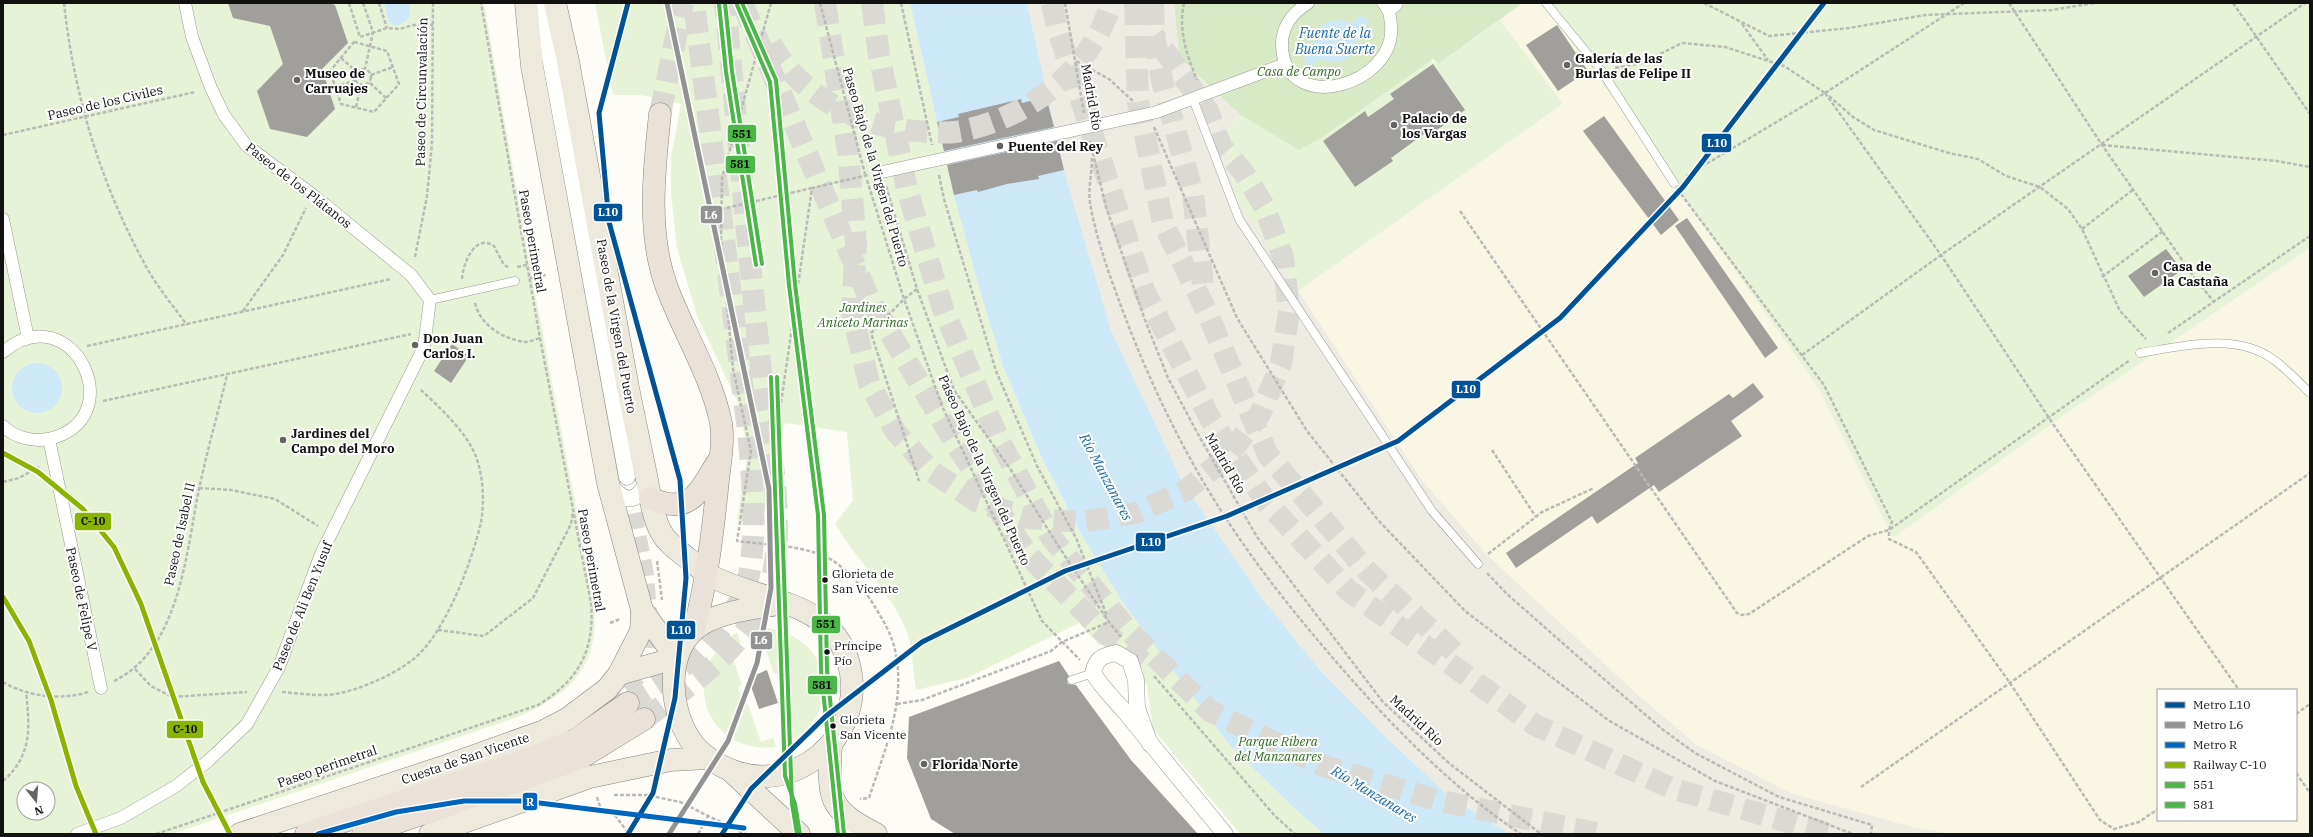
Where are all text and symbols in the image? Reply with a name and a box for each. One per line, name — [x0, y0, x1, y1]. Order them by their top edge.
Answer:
street label: Paseo de Circunvalación — [412, 17, 431, 167]
water label: Fuente de la Buena Suerte — [1294, 24, 1376, 58]
place label: Galería de las Burlas de Felipe II — [1575, 50, 1691, 82]
marker: Galería de las Burlas de Felipe II — [1562, 60, 1572, 70]
street label: Madrid Río — [1077, 62, 1106, 132]
park label: Casa de Campo — [1257, 63, 1341, 80]
place label: Museo de Carruajes — [305, 65, 368, 97]
street label: Paseo Bajo de la Virgen del Puerto — [839, 65, 912, 269]
marker: Museo de Carruajes — [292, 75, 302, 85]
street label: Paseo de los Civiles — [46, 81, 164, 124]
place label: Palacio de los Vargas — [1402, 110, 1467, 142]
marker: Palacio de los Vargas — [1389, 120, 1399, 130]
line badge: 551 — [727, 124, 757, 143]
text: 551 — [732, 127, 752, 141]
line badge: L10 — [1701, 133, 1732, 153]
text: L10 — [1707, 136, 1727, 150]
place label: Puente del Rey — [1008, 138, 1104, 155]
street label: Paseo de los Plátanos — [242, 139, 355, 232]
marker: Puente del Rey — [995, 141, 1005, 151]
line badge: 581 — [725, 155, 756, 174]
text: 581 — [730, 157, 750, 171]
street label: Paseo perimetral — [515, 188, 550, 294]
line badge: L10 — [593, 203, 623, 222]
text: L10 — [598, 205, 618, 219]
line badge: L6 — [700, 205, 723, 224]
text: L6 — [704, 208, 718, 222]
street label: Paseo de la Virgen del Puerto — [593, 238, 640, 415]
place label: Casa de la Castaña — [2163, 258, 2229, 290]
marker: Casa de la Castaña — [2150, 268, 2160, 278]
park label: Jardines Aniceto Marinas — [817, 299, 909, 331]
place label: Don Juan Carlos I. — [423, 330, 483, 362]
marker: Don Juan Carlos I. — [410, 340, 420, 350]
street label: Paseo Bajo de la Virgen del Puerto — [935, 372, 1034, 568]
line badge: L10 — [1451, 380, 1481, 399]
text: L10 — [1456, 382, 1476, 396]
place label: Jardines del Campo del Moro — [291, 425, 395, 457]
water label: Río Manzanares — [1075, 429, 1137, 524]
street label: Madrid Río — [1201, 430, 1250, 497]
marker: Jardines del Campo del Moro — [278, 435, 288, 445]
street label: Paseo de Isabel II — [160, 481, 199, 587]
street label: Paseo perimetral — [574, 507, 609, 613]
line badge: C-10 — [74, 512, 112, 531]
text: C-10 — [81, 514, 106, 528]
line badge: L10 — [1135, 532, 1166, 552]
text: L10 — [1141, 535, 1161, 549]
street label: Paseo de Ali Ben Yusuf — [269, 538, 337, 673]
street label: Paseo de Felipe V — [62, 546, 101, 653]
place label: Glorieta de San Vicente — [832, 566, 898, 596]
marker: Glorieta de San Vicente — [820, 575, 830, 585]
line badge: 551 — [811, 615, 841, 634]
text: 551 — [816, 617, 836, 631]
line badge: L10 — [666, 620, 696, 640]
text: L10 — [671, 623, 691, 637]
line badge: L6 — [750, 631, 773, 650]
text: L6 — [754, 633, 768, 647]
place label: Príncipe Pío — [834, 638, 882, 668]
marker: Príncipe Pío — [822, 647, 832, 657]
line badge: 581 — [807, 675, 838, 695]
text: 581 — [812, 678, 832, 692]
legend — [2157, 689, 2297, 821]
street label: Madrid Río — [1386, 691, 1447, 750]
text: Metro L10 — [2193, 697, 2251, 712]
place label: Glorieta San Vicente — [840, 712, 906, 742]
text: Metro L6 — [2193, 717, 2243, 732]
line badge: C-10 — [166, 720, 204, 739]
marker: Glorieta San Vicente — [828, 721, 838, 731]
text: C-10 — [173, 722, 198, 736]
street label: Cuesta de San Vicente — [399, 729, 531, 788]
park label: Parque Ribera del Manzanares — [1234, 733, 1322, 765]
text: Metro R — [2193, 737, 2237, 752]
street label: Paseo perimetral — [275, 741, 379, 791]
place label: Florida Norte — [932, 756, 1018, 773]
text: Railway C-10 — [2193, 757, 2267, 772]
marker: Florida Norte — [919, 759, 929, 769]
water label: Río Manzanares — [1327, 761, 1421, 827]
text: 551 — [2193, 777, 2215, 792]
north arrow — [16, 781, 56, 821]
line badge: R — [522, 792, 538, 811]
text: R — [526, 795, 534, 809]
text: 581 — [2193, 797, 2215, 812]
text: N — [32, 803, 45, 819]

